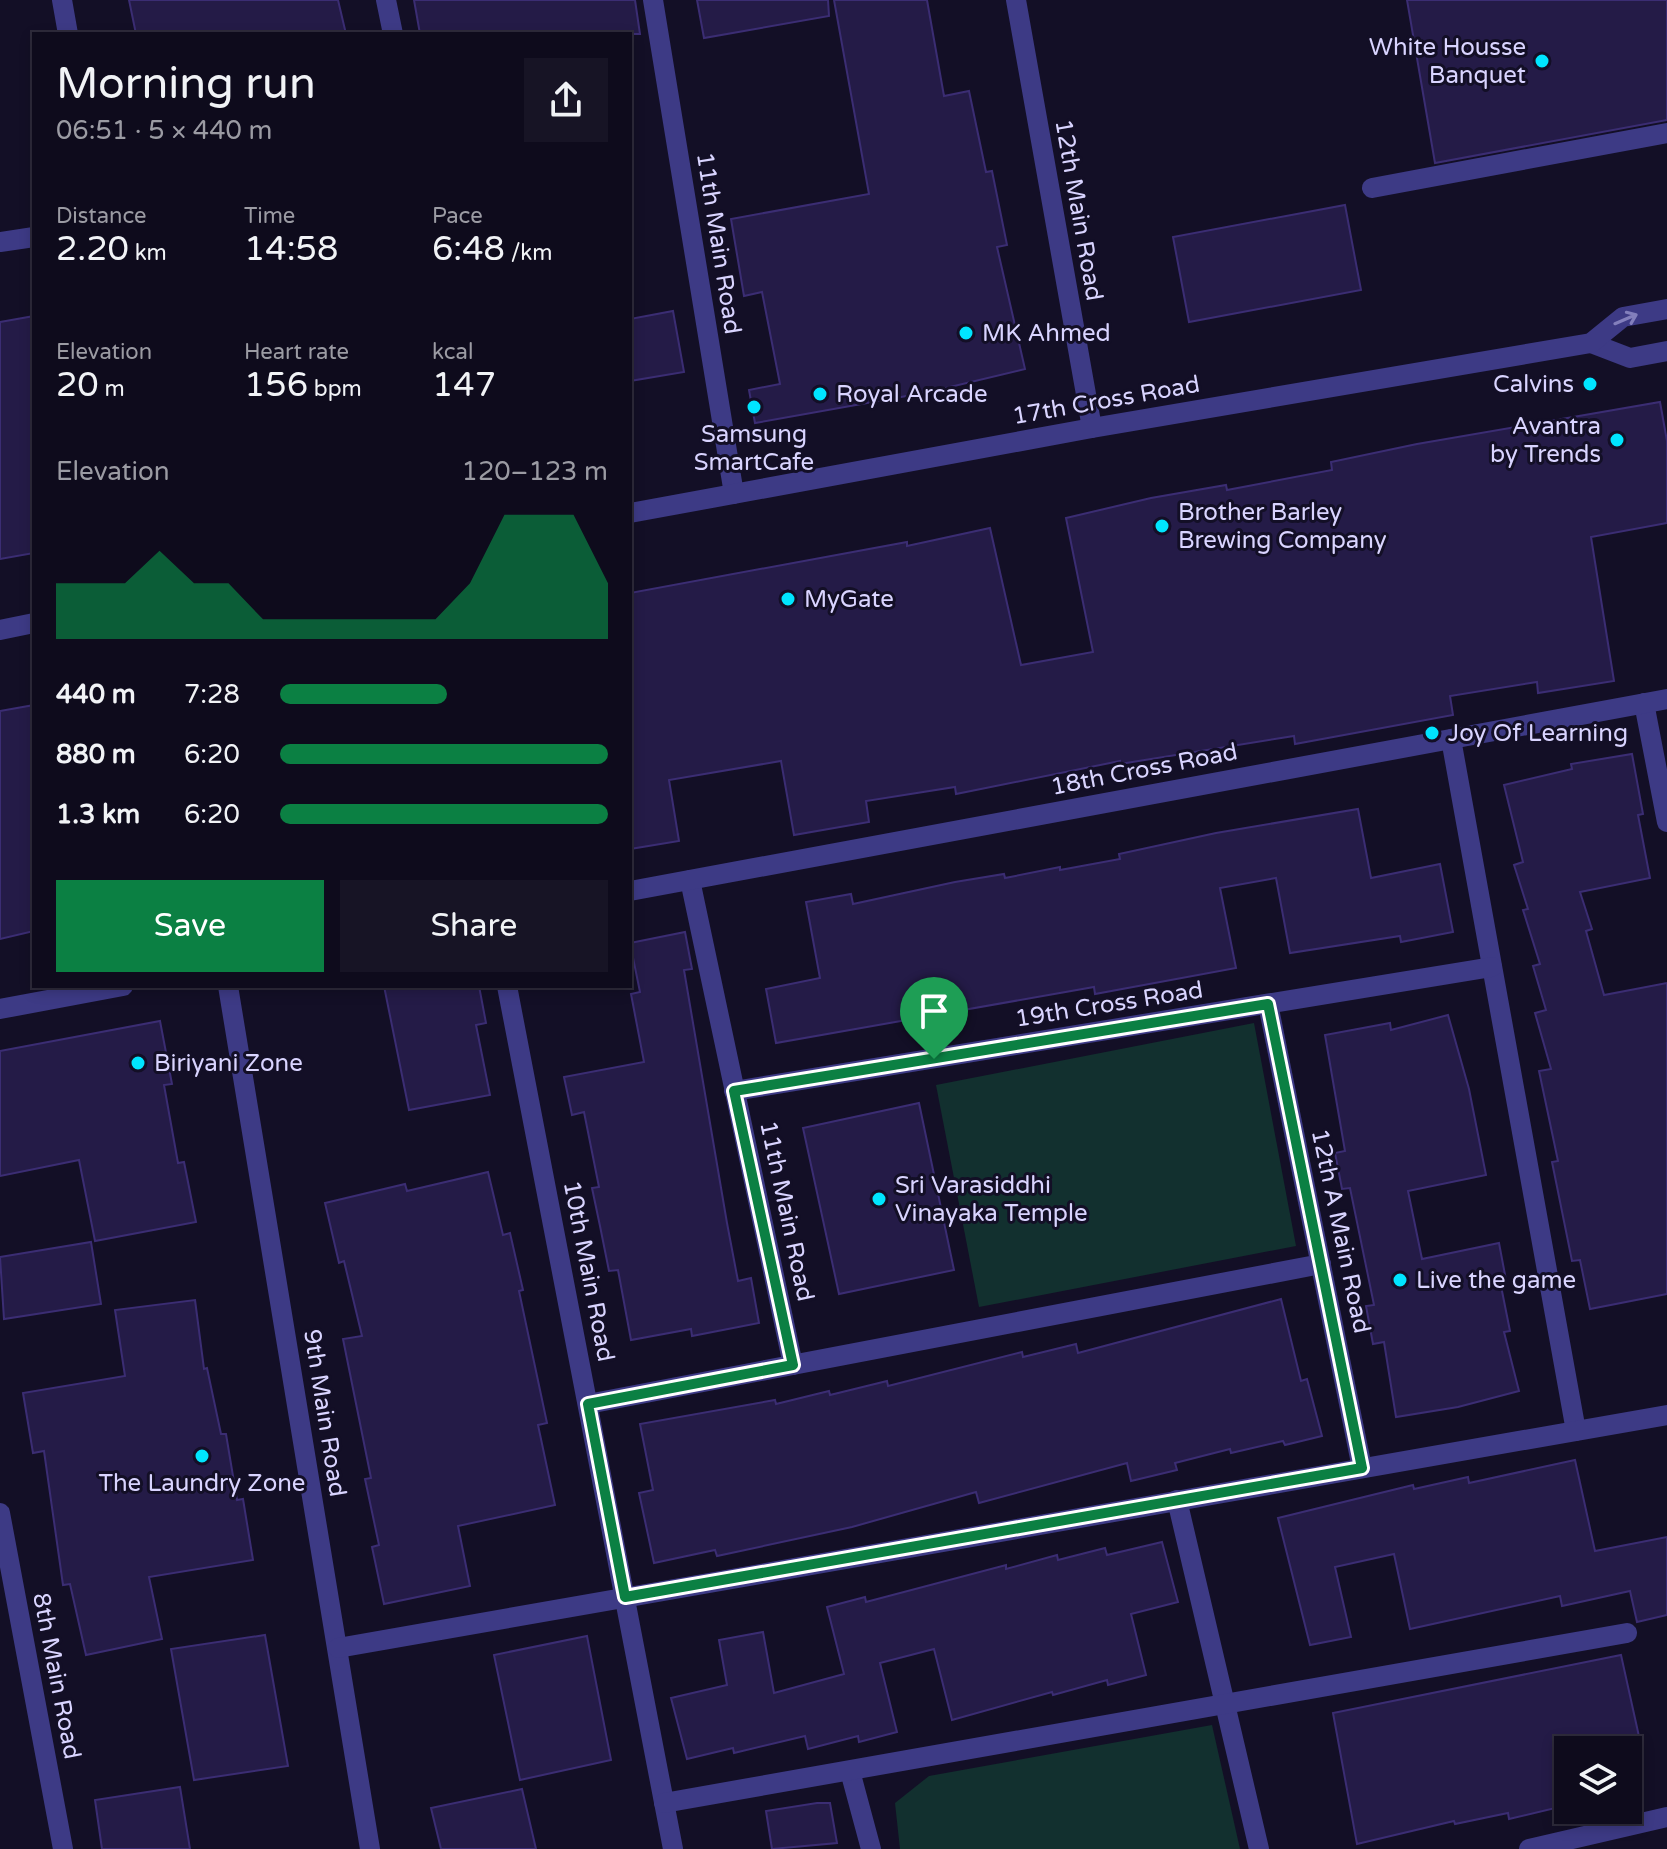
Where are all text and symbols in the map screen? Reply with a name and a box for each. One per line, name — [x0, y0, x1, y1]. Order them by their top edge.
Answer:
place label: White Housse Banquet — [1369, 33, 1526, 90]
marker: White Housse Banquet — [1533, 52, 1551, 70]
text: Morning run — [56, 58, 316, 111]
button: share — [524, 58, 608, 142]
text: 06:51 · 5 × 440 m — [56, 115, 272, 146]
street label: 12th Main Road — [1048, 117, 1109, 303]
street label: 11th Main Road — [690, 150, 747, 336]
text: Distance — [56, 203, 147, 229]
text: Time — [244, 203, 295, 229]
text: Pace — [432, 203, 483, 229]
text: 2.20 — [56, 229, 129, 270]
text: 14:58 — [244, 229, 338, 270]
text: 6:48 — [432, 229, 505, 270]
text: km — [129, 240, 167, 266]
text: /km — [505, 240, 553, 266]
one-way arrow — [1614, 311, 1638, 325]
place label: MK Ahmed — [982, 319, 1111, 348]
marker: MK Ahmed — [957, 324, 975, 342]
text: Elevation — [56, 339, 152, 365]
text: Heart rate — [244, 339, 349, 365]
text: kcal — [432, 339, 473, 365]
text: 20 — [56, 365, 99, 406]
text: 156 — [244, 365, 308, 406]
text: 147 — [432, 365, 496, 406]
street label: 17th Cross Road — [1010, 370, 1202, 431]
place label: Calvins — [1493, 370, 1574, 399]
marker: Calvins — [1581, 375, 1599, 393]
text: m — [99, 376, 125, 402]
text: bpm — [308, 376, 362, 402]
place label: Royal Arcade — [836, 380, 988, 409]
marker: Royal Arcade — [811, 385, 829, 403]
marker: Samsung SmartCafe — [745, 398, 763, 416]
place label: Avantra by Trends — [1490, 412, 1601, 469]
place label: Samsung SmartCafe — [694, 420, 814, 477]
marker: Avantra by Trends — [1608, 431, 1626, 449]
text: Elevation — [56, 456, 170, 487]
text: 120–123 m — [462, 456, 608, 487]
place label: Brother Barley Brewing Company — [1178, 498, 1387, 555]
marker: Brother Barley Brewing Company — [1153, 517, 1171, 535]
place label: MyGate — [804, 585, 894, 614]
marker: MyGate — [779, 590, 797, 608]
text: 440 m — [56, 679, 136, 710]
text: 7:28 — [184, 679, 240, 710]
place label: Joy Of Learning — [1448, 719, 1628, 748]
marker: Joy Of Learning — [1423, 724, 1441, 742]
street label: 18th Cross Road — [1048, 737, 1240, 802]
text: 880 m — [56, 739, 136, 770]
text: 6:20 — [184, 739, 240, 770]
text: 1.3 km — [56, 799, 140, 830]
text: 6:20 — [184, 799, 240, 830]
button: Save — [56, 880, 324, 972]
button: Share — [340, 880, 608, 972]
street label: 19th Cross Road — [1013, 975, 1205, 1034]
pin — [900, 977, 968, 1059]
icon: arrive — [912, 989, 956, 1033]
place label: Biriyani Zone — [154, 1049, 303, 1078]
marker: Biriyani Zone — [129, 1054, 147, 1072]
street label: 11th Main Road — [753, 1118, 820, 1304]
street label: 12th A Main Road — [1305, 1126, 1376, 1336]
place label: Sri Varasiddhi Vinayaka Temple — [895, 1171, 1087, 1228]
street label: 10th Main Road — [557, 1178, 620, 1364]
marker: Sri Varasiddhi Vinayaka Temple — [870, 1190, 888, 1208]
place label: Live the game — [1416, 1266, 1576, 1295]
marker: Live the game — [1391, 1271, 1409, 1289]
street label: 9th Main Road — [297, 1327, 352, 1499]
marker: The Laundry Zone — [193, 1447, 211, 1465]
place label: The Laundry Zone — [99, 1469, 305, 1498]
street label: 8th Main Road — [26, 1590, 87, 1762]
map controls — [1554, 1736, 1642, 1824]
button: layers — [1554, 1736, 1642, 1824]

